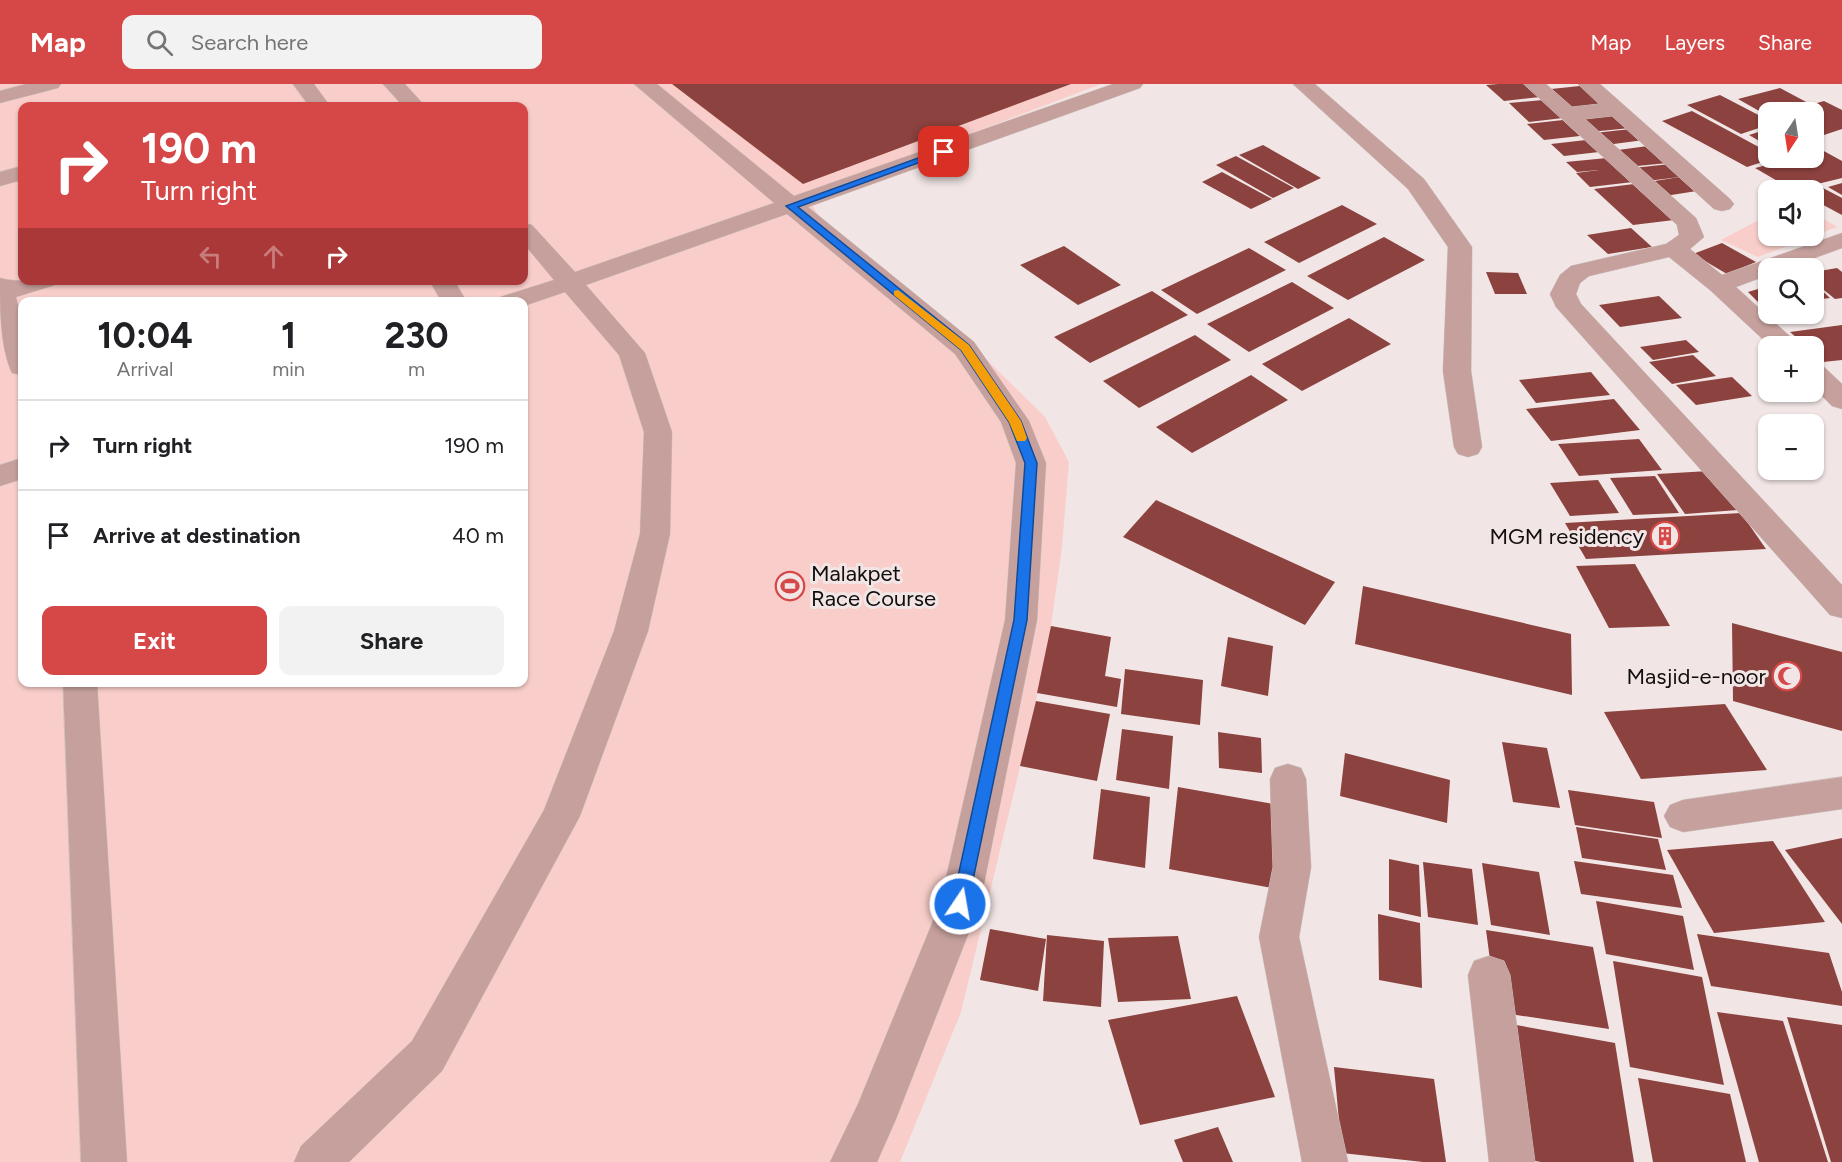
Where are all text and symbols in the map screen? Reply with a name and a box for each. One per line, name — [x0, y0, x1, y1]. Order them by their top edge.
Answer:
search box — [122, 15, 542, 69]
text: Map — [30, 25, 86, 59]
icon: search — [143, 26, 176, 59]
text: Search here — [191, 29, 308, 56]
text: Map — [1591, 30, 1631, 55]
text: Layers — [1664, 30, 1725, 55]
text: Share — [1758, 30, 1812, 55]
north arrow — [1758, 102, 1824, 168]
map controls — [1758, 102, 1824, 480]
text: 190 m — [141, 123, 257, 174]
icon: right — [42, 126, 120, 204]
pin — [918, 126, 969, 177]
icon: arrive — [927, 135, 960, 168]
text: Turn right — [141, 174, 257, 207]
button: sound — [1758, 180, 1824, 246]
icon: left — [194, 240, 227, 273]
icon: ahead — [257, 240, 290, 273]
icon: right — [320, 240, 353, 273]
button: search — [1758, 258, 1824, 324]
text: 10:04 — [97, 314, 193, 357]
text: 1 — [281, 314, 296, 357]
text: 230 — [384, 314, 449, 357]
button: + — [1758, 336, 1824, 402]
text: Arrival — [117, 357, 173, 381]
text: min — [272, 357, 305, 381]
text: m — [408, 357, 425, 381]
button: − — [1758, 414, 1824, 480]
icon: right — [42, 429, 75, 462]
text: Turn right — [93, 432, 192, 459]
text: 190 m — [444, 432, 504, 459]
icon: arrive — [42, 519, 75, 552]
building icon: MGM residency — [1649, 520, 1681, 552]
text: Arrive at destination — [93, 522, 301, 549]
text: 40 m — [452, 522, 504, 549]
place label: MGM residency — [1489, 523, 1644, 550]
place label: Malakpet Race Course — [811, 560, 936, 612]
sports icon: Malakpet Race Course — [774, 570, 806, 602]
button: Exit — [42, 606, 267, 675]
button: Share — [279, 606, 504, 675]
mosque icon: Masjid-e-noor — [1771, 660, 1803, 692]
place label: Masjid-e-noor — [1626, 663, 1767, 690]
position arrow — [928, 872, 992, 936]

